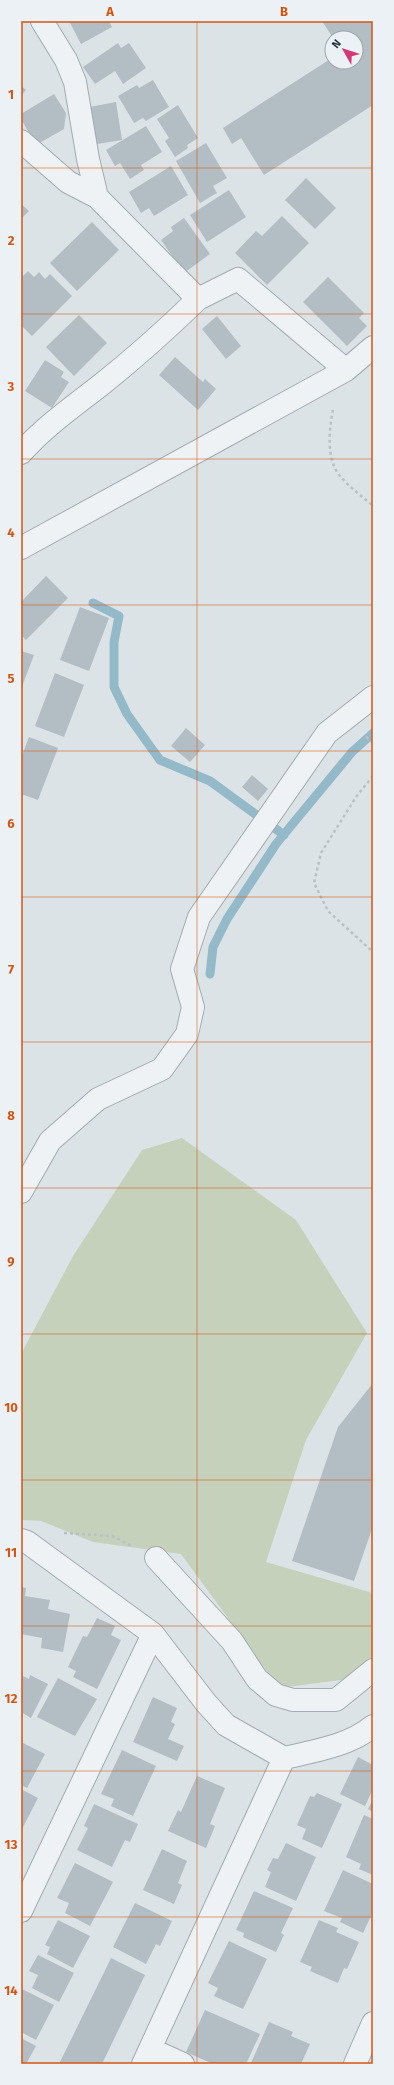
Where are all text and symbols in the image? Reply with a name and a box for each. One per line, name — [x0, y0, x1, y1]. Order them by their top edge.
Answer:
text: A — [105, 4, 114, 19]
text: B — [280, 4, 288, 19]
north arrow — [324, 30, 364, 70]
text: N — [329, 37, 344, 51]
text: 1 — [8, 87, 14, 102]
text: 2 — [8, 233, 15, 248]
text: 3 — [7, 379, 15, 394]
text: 4 — [7, 525, 15, 540]
text: 5 — [8, 671, 15, 686]
text: 6 — [7, 816, 15, 831]
text: 7 — [8, 962, 14, 977]
text: 8 — [7, 1108, 15, 1123]
text: 9 — [7, 1254, 15, 1269]
text: 10 — [4, 1400, 18, 1415]
text: 11 — [5, 1545, 17, 1560]
text: 12 — [5, 1691, 18, 1706]
text: 13 — [5, 1837, 18, 1852]
text: 14 — [4, 1983, 18, 1998]

